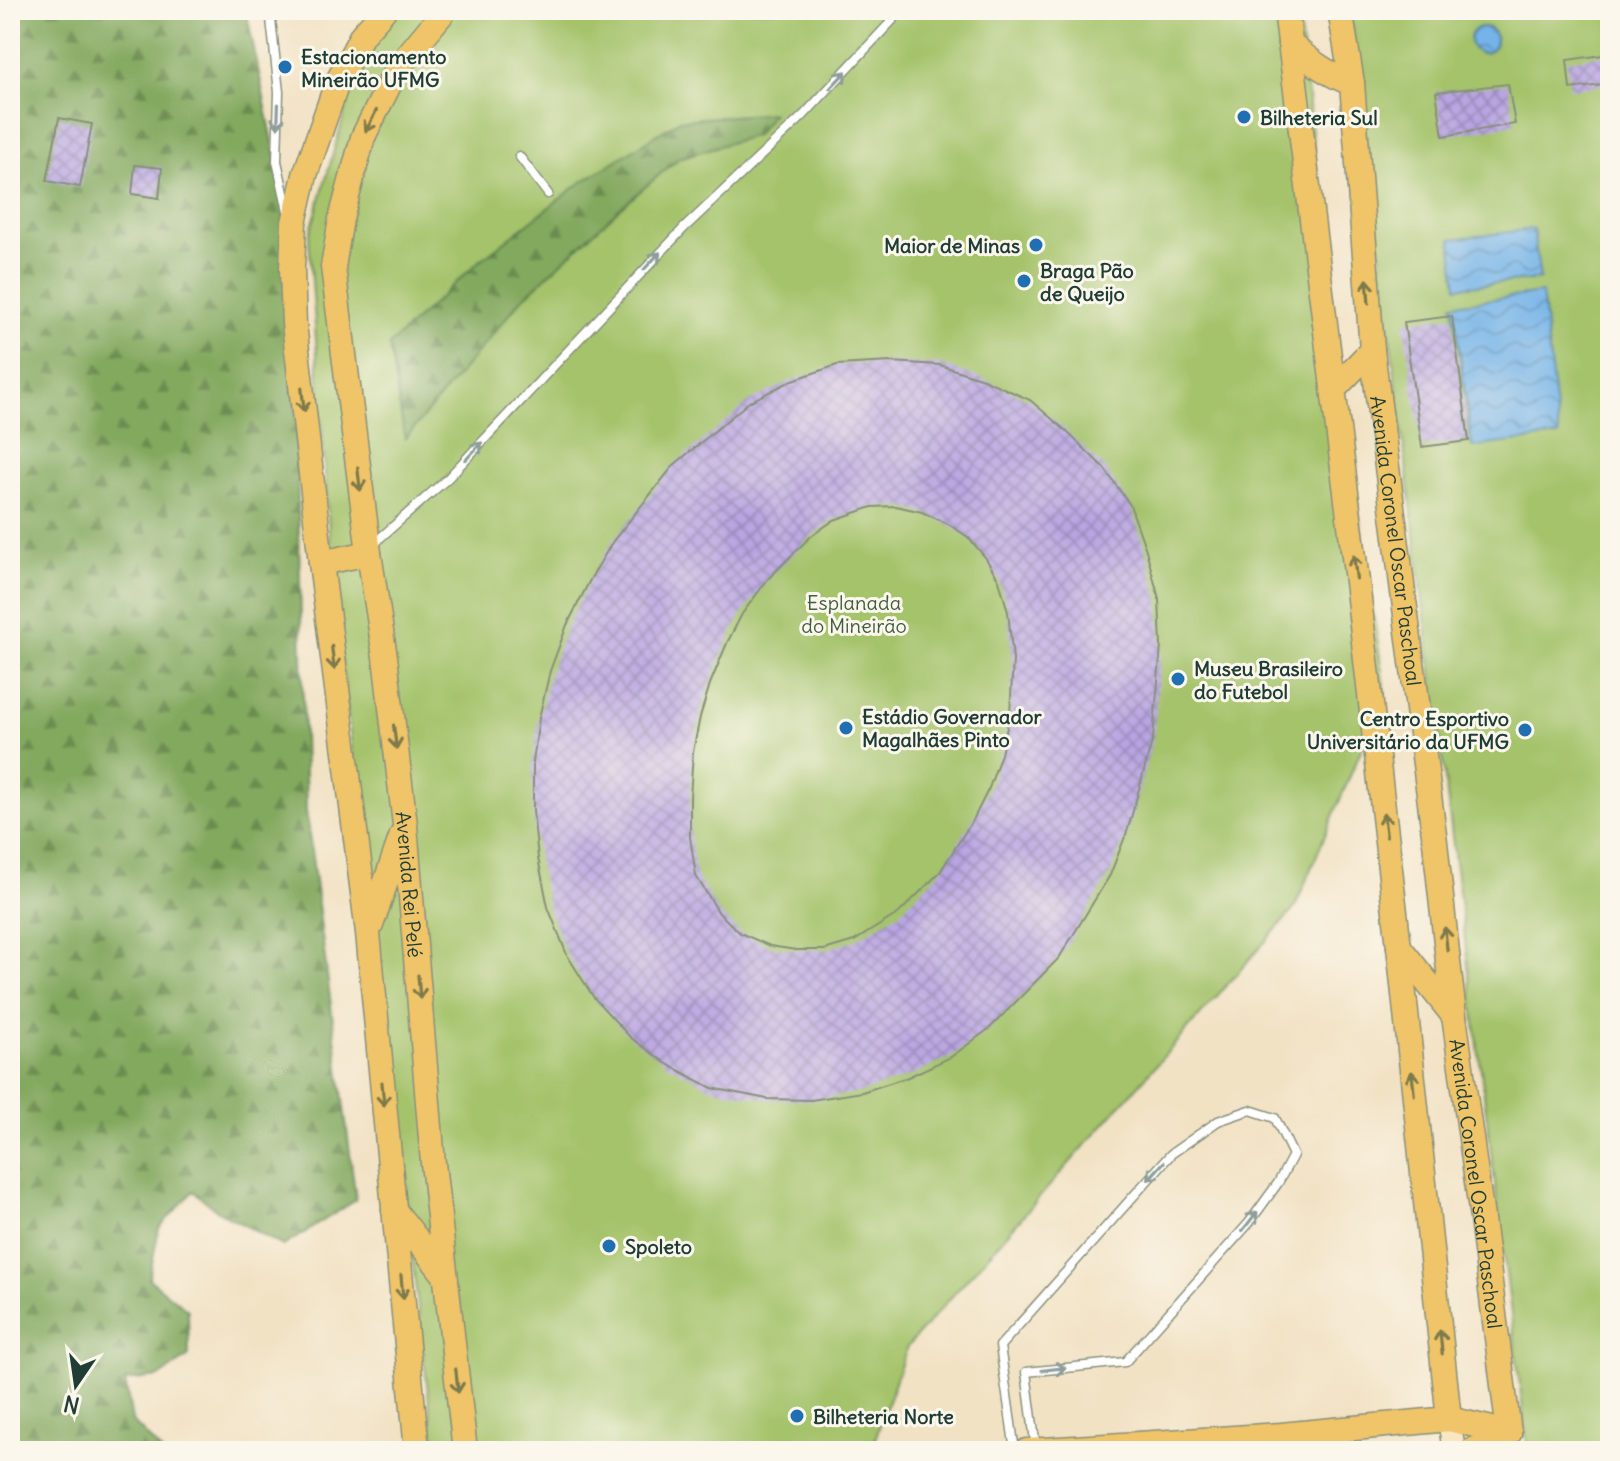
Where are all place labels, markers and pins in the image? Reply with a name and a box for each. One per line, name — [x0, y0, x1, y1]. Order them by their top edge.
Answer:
place label: Estacionamento Mineirão UFMG — [301, 44, 447, 92]
marker: Estacionamento Mineirão UFMG — [276, 58, 294, 76]
place label: Bilheteria Sul — [1260, 105, 1378, 130]
marker: Bilheteria Sul — [1235, 108, 1253, 126]
place label: Maior de Minas — [884, 233, 1020, 258]
marker: Maior de Minas — [1027, 236, 1045, 254]
place label: Braga Pão de Queijo — [1040, 258, 1134, 306]
marker: Braga Pão de Queijo — [1015, 272, 1033, 290]
place label: Museu Brasileiro do Futebol — [1194, 656, 1343, 704]
marker: Museu Brasileiro do Futebol — [1169, 670, 1187, 688]
place label: Estádio Governador Magalhães Pinto — [862, 704, 1042, 752]
place label: Centro Esportivo Universitário da UFMG — [1307, 706, 1509, 754]
marker: Estádio Governador Magalhães Pinto — [837, 719, 855, 737]
marker: Centro Esportivo Universitário da UFMG — [1516, 721, 1534, 739]
place label: Spoleto — [625, 1234, 692, 1259]
marker: Spoleto — [600, 1237, 618, 1255]
place label: Bilheteria Norte — [813, 1404, 954, 1429]
marker: Bilheteria Norte — [788, 1407, 806, 1425]

